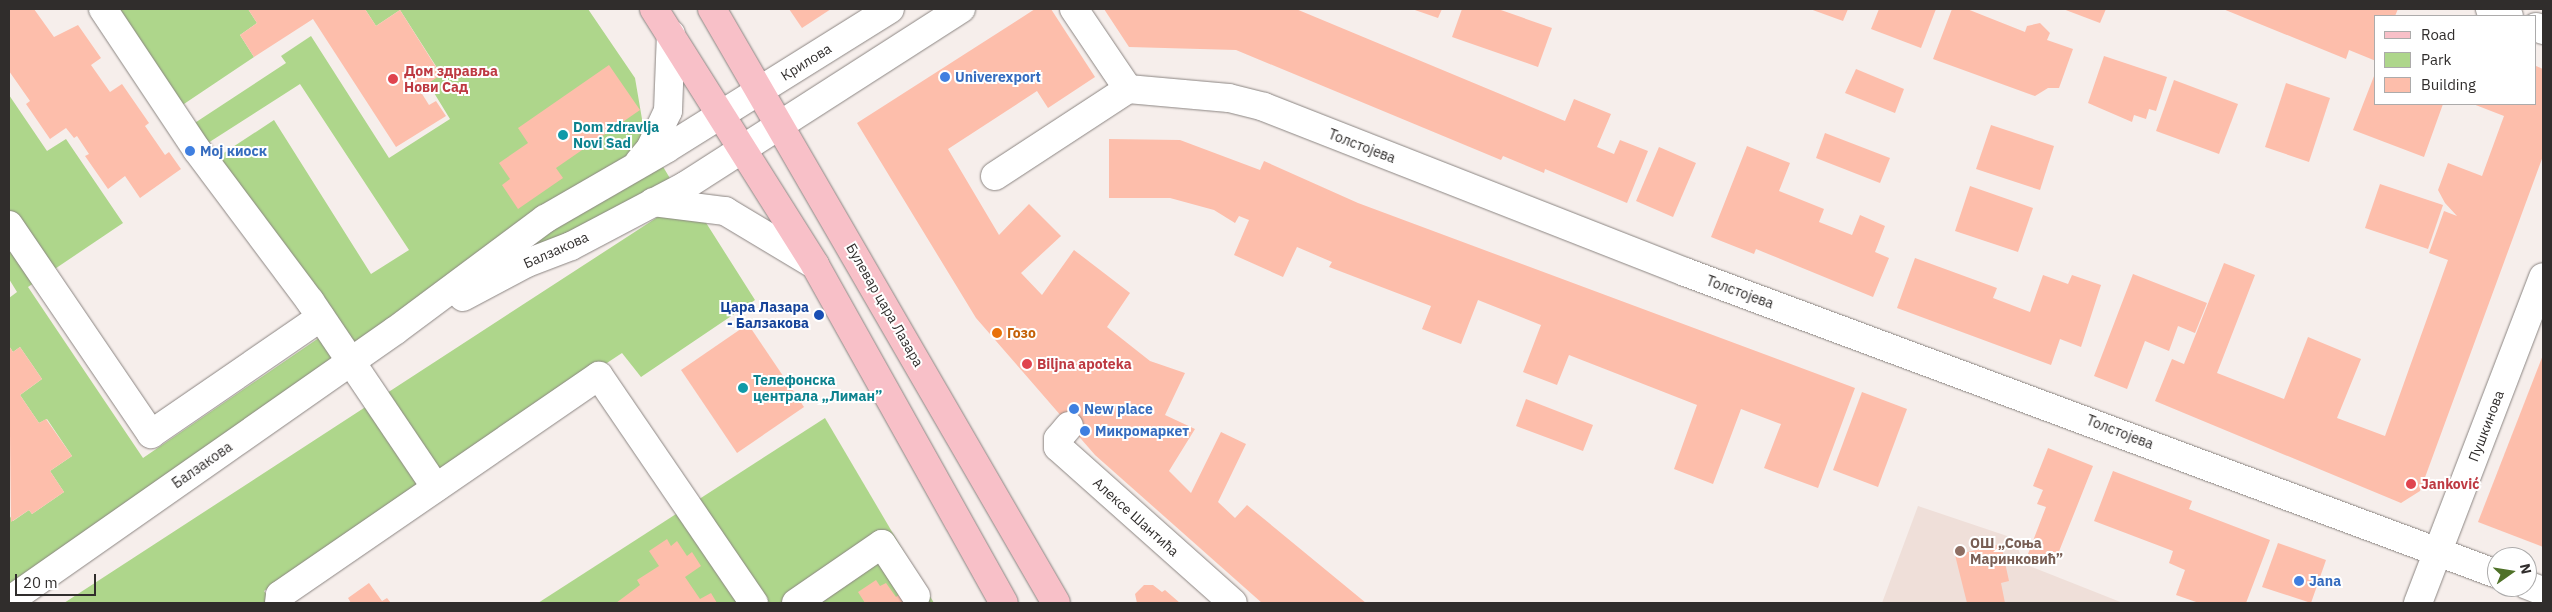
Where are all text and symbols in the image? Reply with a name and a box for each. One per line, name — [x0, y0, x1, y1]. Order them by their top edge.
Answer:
legend — [2374, 15, 2537, 105]
text: Road — [2421, 25, 2456, 44]
street label: Крилова — [778, 40, 834, 84]
text: Park — [2421, 50, 2451, 69]
place label: Дом здравља Нови Сад — [404, 63, 498, 95]
place label: Univerexport — [955, 69, 1041, 85]
marker: Univerexport — [939, 71, 951, 83]
marker: Дом здравља Нови Сад — [386, 72, 400, 86]
text: Building — [2421, 75, 2476, 94]
place label: Dom zdravlja Novi Sad — [573, 119, 659, 152]
street label: Толстојева — [1326, 126, 1398, 166]
marker: Dom zdravlja Novi Sad — [557, 129, 569, 141]
place label: Мој киоск — [200, 143, 267, 159]
marker: Мој киоск — [184, 145, 196, 157]
street label: Балзакова — [521, 228, 591, 272]
street label: Булевар цара Лазара — [843, 240, 927, 370]
street label: Толстојева — [1704, 272, 1776, 312]
place label: Цара Лазара - Балзакова — [720, 299, 809, 332]
marker: Цара Лазара - Балзакова — [813, 309, 825, 321]
place label: Гозо — [1007, 325, 1036, 341]
marker: Гозо — [991, 327, 1003, 339]
place label: Biljna apoteka — [1037, 356, 1132, 372]
marker: Biljna apoteka — [1021, 358, 1033, 370]
place label: Телефонска централа „Лиман” — [753, 372, 883, 404]
marker: Телефонска централа „Лиман” — [737, 382, 749, 394]
street label: Пушкинова — [2465, 388, 2507, 464]
place label: New place — [1084, 401, 1153, 417]
marker: New place — [1068, 403, 1080, 415]
street label: Толстојева — [2084, 412, 2156, 452]
place label: Микромаркет — [1095, 423, 1189, 439]
marker: Микромаркет — [1079, 425, 1091, 437]
street label: Балзакова — [169, 438, 235, 492]
street label: Алексе Шантића — [1090, 474, 1182, 560]
place label: Janković — [2421, 476, 2479, 492]
marker: Janković — [2405, 478, 2417, 490]
place label: ОШ „Соња Маринковић” — [1970, 535, 2063, 568]
marker: ОШ „Соња Маринковић” — [1954, 545, 1966, 557]
north arrow — [2487, 547, 2537, 597]
text: N — [2516, 562, 2536, 576]
scale bar — [18, 564, 99, 596]
text: 20 m — [23, 573, 58, 592]
place label: Jana — [2309, 573, 2341, 589]
marker: Jana — [2293, 575, 2305, 587]

